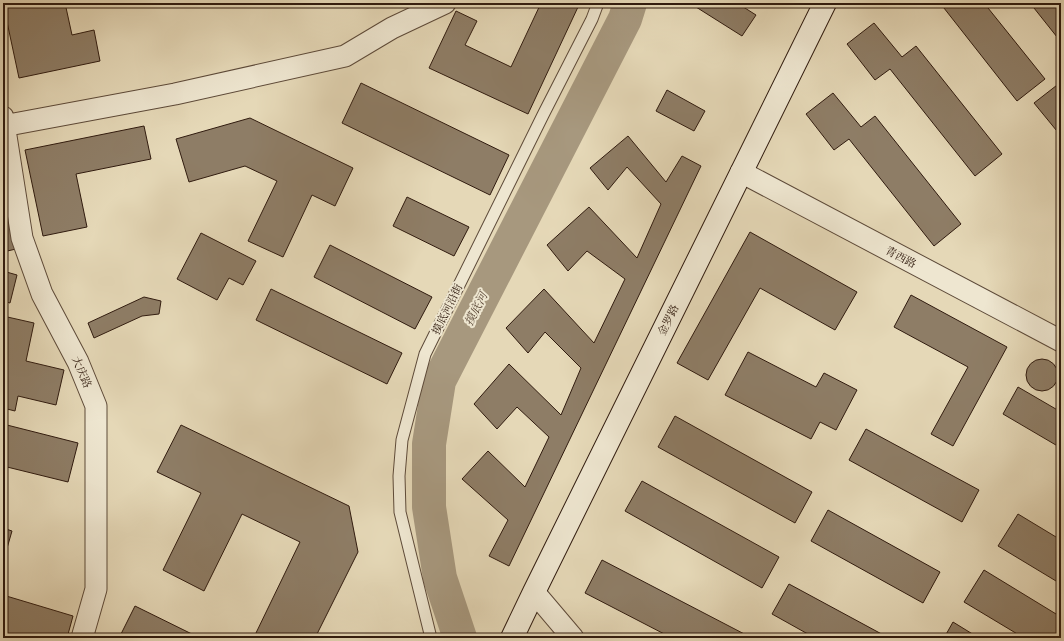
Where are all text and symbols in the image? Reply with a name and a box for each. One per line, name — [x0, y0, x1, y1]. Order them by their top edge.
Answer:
street label: 青西路 — [883, 244, 918, 271]
street label: 摸底河沿街 — [430, 282, 465, 337]
water label: 摸底河 — [462, 288, 491, 328]
street label: 金罗路 — [655, 303, 682, 338]
street label: 大庆路 — [69, 354, 94, 390]

